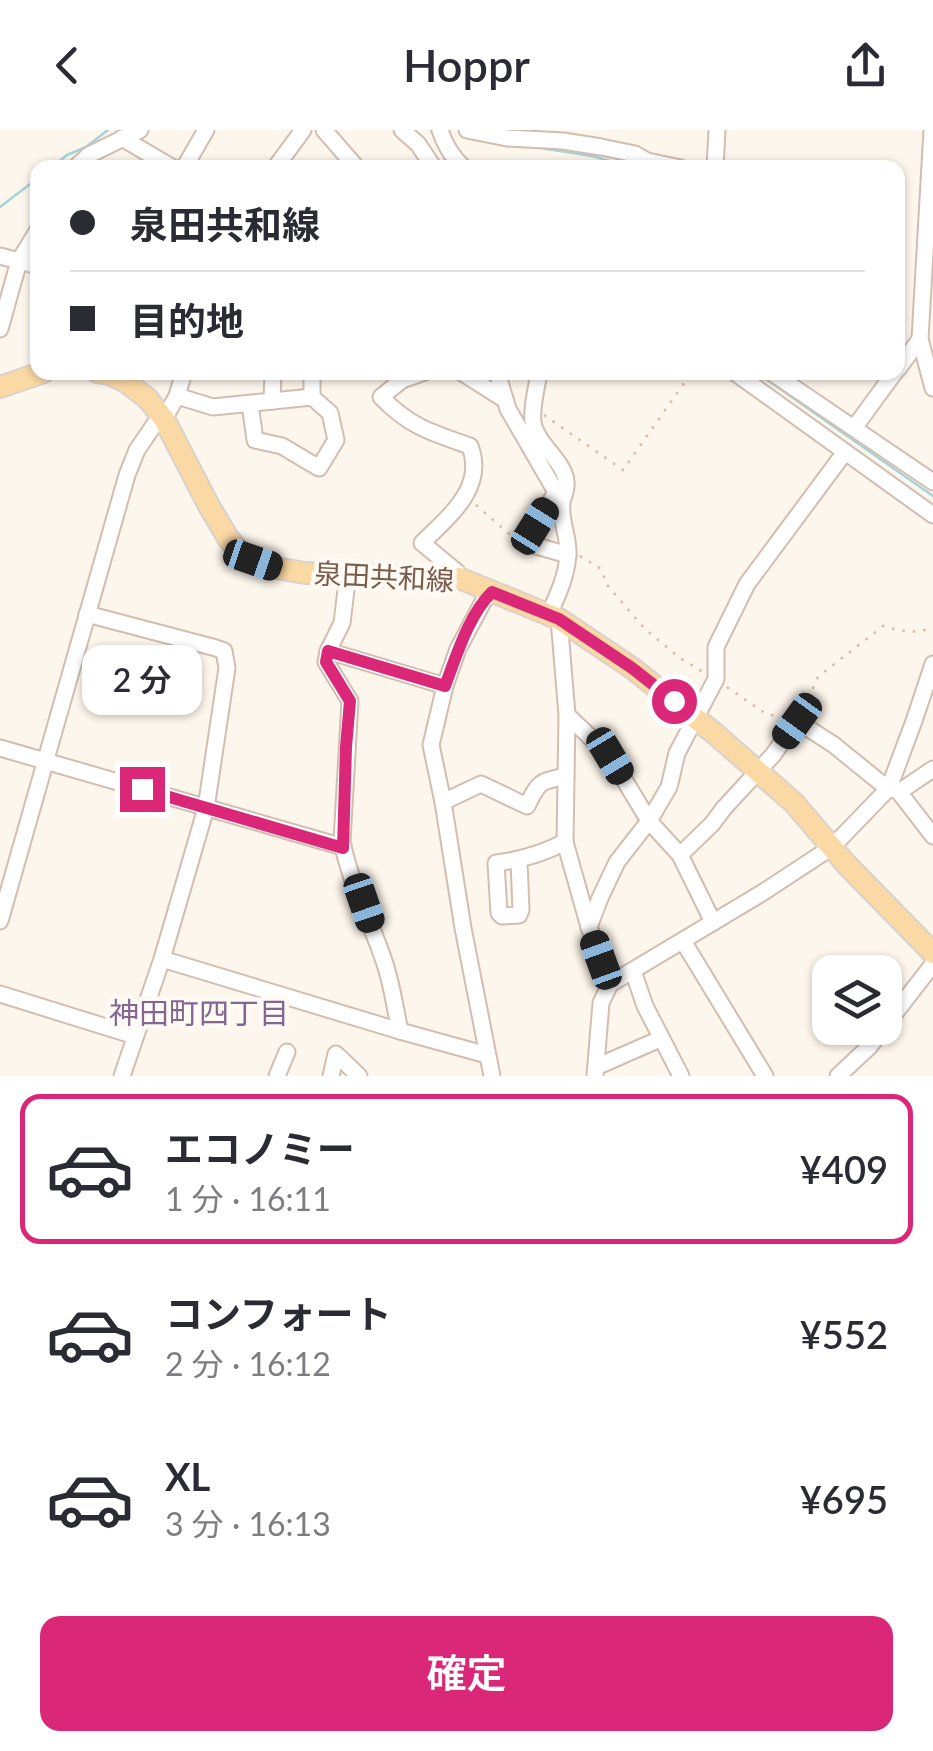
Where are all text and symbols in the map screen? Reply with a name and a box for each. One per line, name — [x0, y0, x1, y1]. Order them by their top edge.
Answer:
icon: back — [40, 38, 95, 93]
text: Hoppr — [403, 38, 530, 92]
icon: share — [838, 38, 893, 93]
text: 泉田共和線 — [130, 201, 320, 247]
text: 目的地 — [130, 297, 244, 343]
car — [506, 493, 564, 559]
car — [220, 536, 286, 584]
street label: 泉田共和線 — [313, 555, 455, 597]
callout: 2 分 — [82, 644, 202, 714]
text: 2 分 — [113, 660, 171, 699]
route start — [652, 679, 697, 724]
car — [767, 688, 827, 754]
car — [582, 723, 638, 789]
route end — [120, 767, 165, 812]
car — [340, 870, 388, 936]
car — [577, 927, 625, 993]
map controls — [812, 955, 902, 1045]
button: layers — [812, 955, 902, 1045]
district label: 神田町四丁目 — [109, 994, 289, 1030]
icon: car — [45, 1124, 135, 1214]
text: エコノミー — [165, 1125, 355, 1171]
text: ¥409 — [800, 1146, 888, 1192]
text: 1 分 · 16:11 — [165, 1179, 331, 1218]
icon: car — [45, 1289, 135, 1379]
text: コンフォート — [165, 1290, 392, 1336]
text: ¥552 — [800, 1311, 888, 1357]
text: 2 分 · 16:12 — [165, 1344, 331, 1383]
text: XL — [165, 1453, 210, 1499]
icon: car — [45, 1454, 135, 1544]
text: ¥695 — [800, 1476, 888, 1522]
text: 3 分 · 16:13 — [165, 1504, 331, 1543]
button: 確定 — [40, 1616, 893, 1731]

